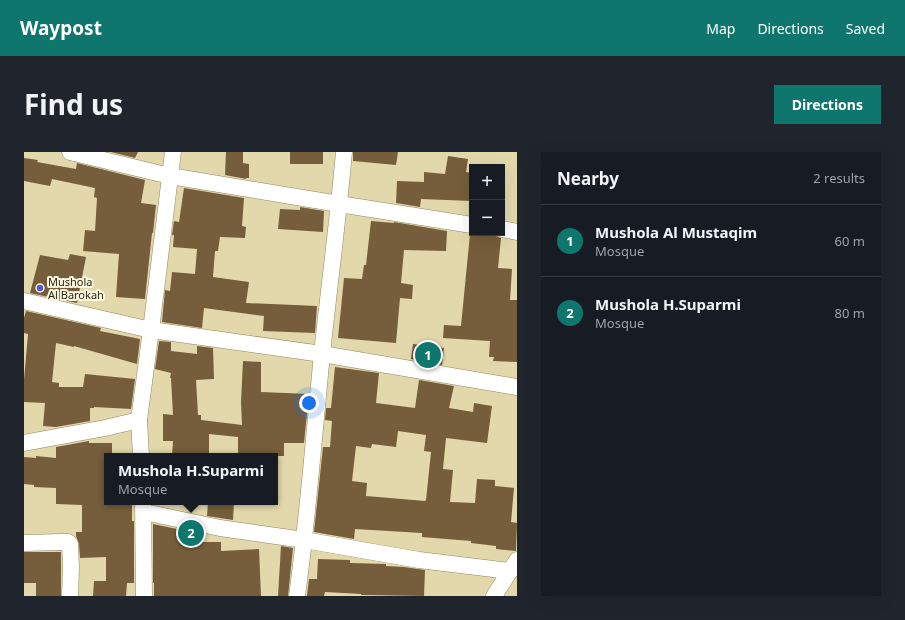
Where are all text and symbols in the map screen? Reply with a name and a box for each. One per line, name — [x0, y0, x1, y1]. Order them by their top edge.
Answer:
text: Waypost — [20, 15, 102, 41]
text: Map — [706, 19, 735, 38]
text: Directions — [757, 19, 824, 38]
text: Saved — [846, 19, 885, 38]
text: Find us — [24, 85, 123, 123]
button: Directions — [774, 85, 881, 124]
map controls — [469, 164, 505, 236]
button: + — [469, 164, 505, 200]
text: Nearby — [557, 167, 619, 190]
text: 2 results — [813, 169, 865, 187]
button: − — [469, 200, 505, 236]
text: Mushola Al Mustaqim — [595, 222, 757, 242]
text: 1 — [566, 232, 574, 250]
text: 60 m — [835, 232, 865, 250]
text: Mosque — [595, 242, 644, 260]
place label: Mushola Al Barokah — [48, 274, 104, 302]
marker: Mushola Al Barokah — [35, 283, 45, 293]
text: Mushola H.Suparmi — [595, 294, 741, 314]
text: 2 — [566, 304, 574, 322]
text: 80 m — [835, 304, 865, 322]
text: Mosque — [595, 314, 644, 332]
pin: 1 — [415, 340, 441, 370]
your location — [299, 393, 319, 413]
popup — [104, 453, 278, 505]
text: Mushola H.Suparmi — [118, 460, 264, 480]
text: Mosque — [118, 480, 167, 498]
pin: 2 — [178, 518, 204, 548]

